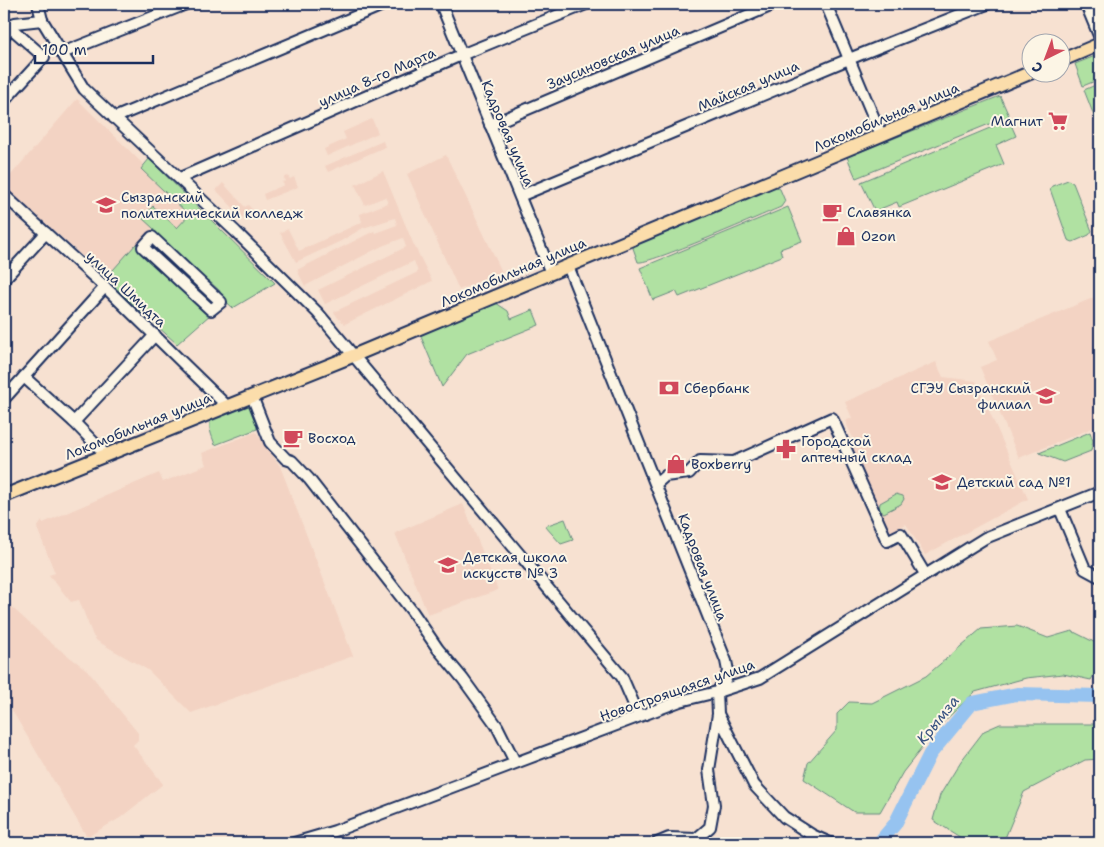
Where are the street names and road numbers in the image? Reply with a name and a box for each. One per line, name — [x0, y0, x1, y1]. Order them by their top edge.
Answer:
street label: Заусиновская улица — [544, 21, 682, 93]
street label: улица 8-го Марта — [316, 43, 439, 111]
street label: Майская улица — [694, 56, 802, 116]
street label: Кадровая улица — [478, 77, 539, 189]
street label: Локомобильная улица — [810, 78, 962, 156]
street label: Локомобильная улица — [437, 233, 589, 311]
street label: улица Шмидта — [82, 247, 170, 331]
street label: Локомобильная улица — [62, 388, 214, 464]
street label: Кадровая улица — [674, 511, 732, 624]
street label: Новостроящаяся улица — [597, 655, 757, 725]

